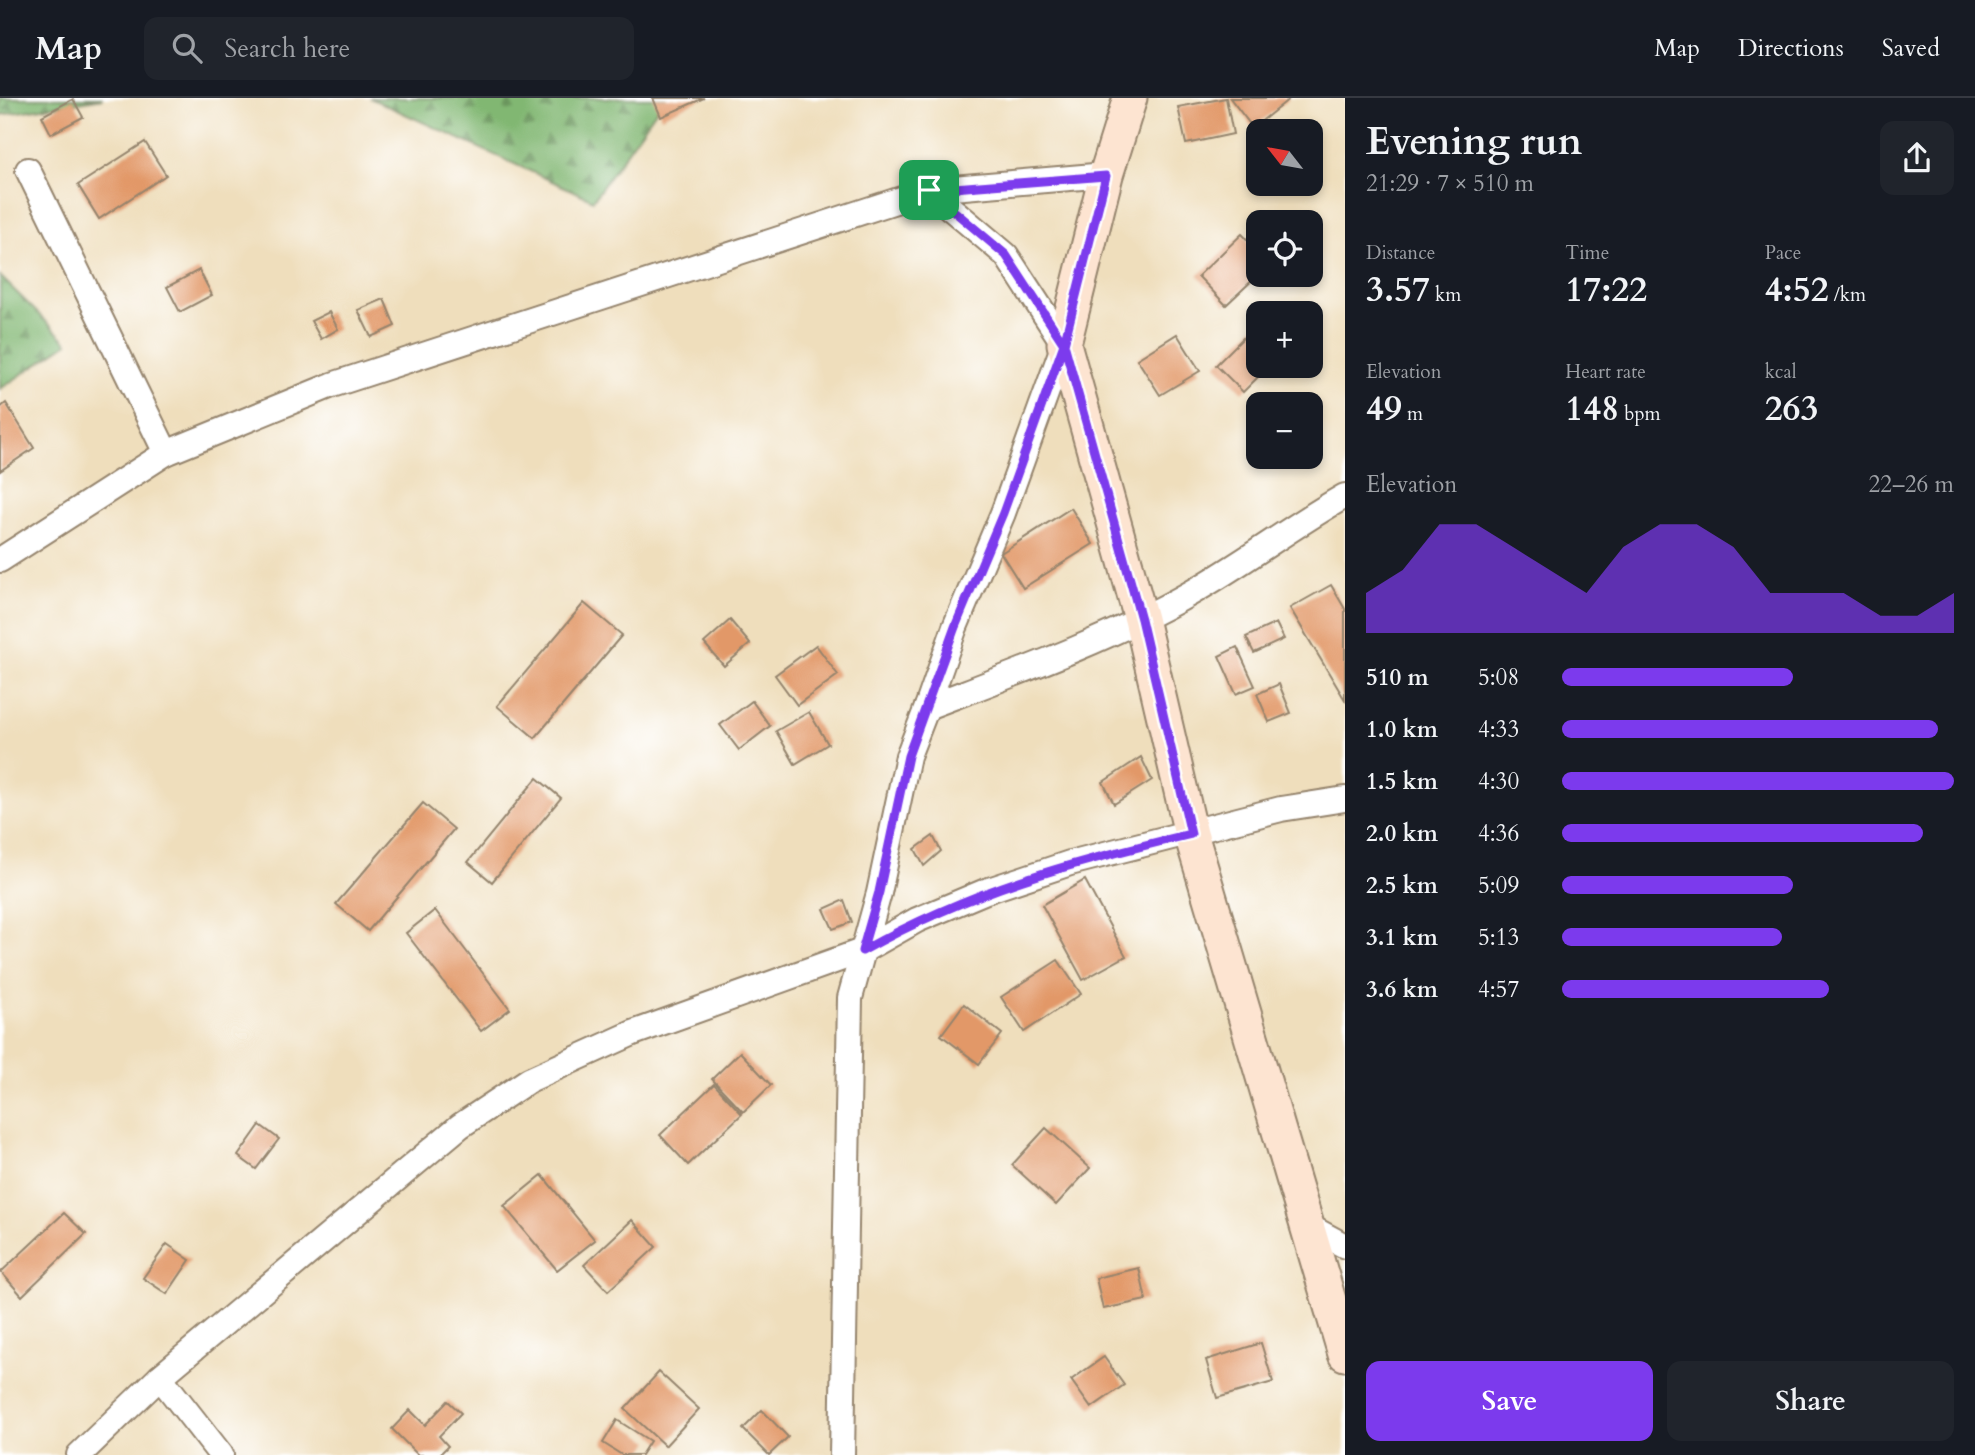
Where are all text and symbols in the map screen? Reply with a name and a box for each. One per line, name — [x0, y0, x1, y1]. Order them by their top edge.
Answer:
search box — [144, 17, 634, 80]
text: Map — [35, 26, 102, 71]
icon: search — [168, 29, 206, 67]
text: Search here — [224, 31, 350, 66]
text: Map — [1654, 32, 1700, 65]
text: Directions — [1738, 32, 1844, 65]
text: Saved — [1882, 32, 1940, 65]
text: Evening run — [1366, 116, 1582, 168]
north arrow — [1246, 119, 1323, 196]
map controls — [1246, 119, 1323, 469]
button: share — [1880, 121, 1954, 195]
pin — [899, 160, 959, 220]
text: 21:29 · 7 × 510 m — [1366, 168, 1534, 199]
icon: arrive — [910, 171, 948, 209]
button: locate — [1246, 210, 1323, 287]
text: Distance — [1366, 240, 1435, 266]
text: Time — [1565, 240, 1609, 266]
text: Pace — [1765, 240, 1801, 266]
text: 3.57 — [1366, 266, 1430, 314]
text: 17:22 — [1565, 266, 1647, 314]
text: 4:52 — [1765, 266, 1829, 314]
text: km — [1430, 282, 1461, 308]
text: /km — [1829, 282, 1866, 308]
button: + — [1246, 301, 1323, 378]
text: Elevation — [1366, 359, 1441, 385]
text: Heart rate — [1565, 359, 1646, 385]
text: kcal — [1765, 359, 1797, 385]
text: 49 — [1366, 385, 1402, 433]
text: 148 — [1565, 385, 1619, 433]
text: 263 — [1765, 385, 1818, 433]
button: − — [1246, 392, 1323, 469]
text: m — [1402, 401, 1423, 427]
text: bpm — [1619, 401, 1661, 427]
text: Elevation — [1366, 469, 1457, 500]
text: 22–26 m — [1869, 469, 1954, 500]
text: 510 m — [1366, 662, 1429, 693]
text: 5:08 — [1478, 662, 1519, 693]
text: 1.0 km — [1366, 714, 1438, 745]
text: 4:33 — [1478, 714, 1519, 745]
text: 1.5 km — [1366, 766, 1438, 797]
text: 4:30 — [1478, 766, 1519, 797]
text: 2.0 km — [1366, 818, 1438, 849]
text: 4:36 — [1478, 818, 1519, 849]
text: 2.5 km — [1366, 870, 1438, 901]
text: 5:09 — [1478, 870, 1519, 901]
text: 3.1 km — [1366, 922, 1438, 953]
text: 5:13 — [1478, 922, 1519, 953]
text: 3.6 km — [1366, 974, 1438, 1005]
text: 4:57 — [1478, 974, 1519, 1005]
button: Save — [1366, 1361, 1653, 1441]
button: Share — [1667, 1361, 1954, 1441]

